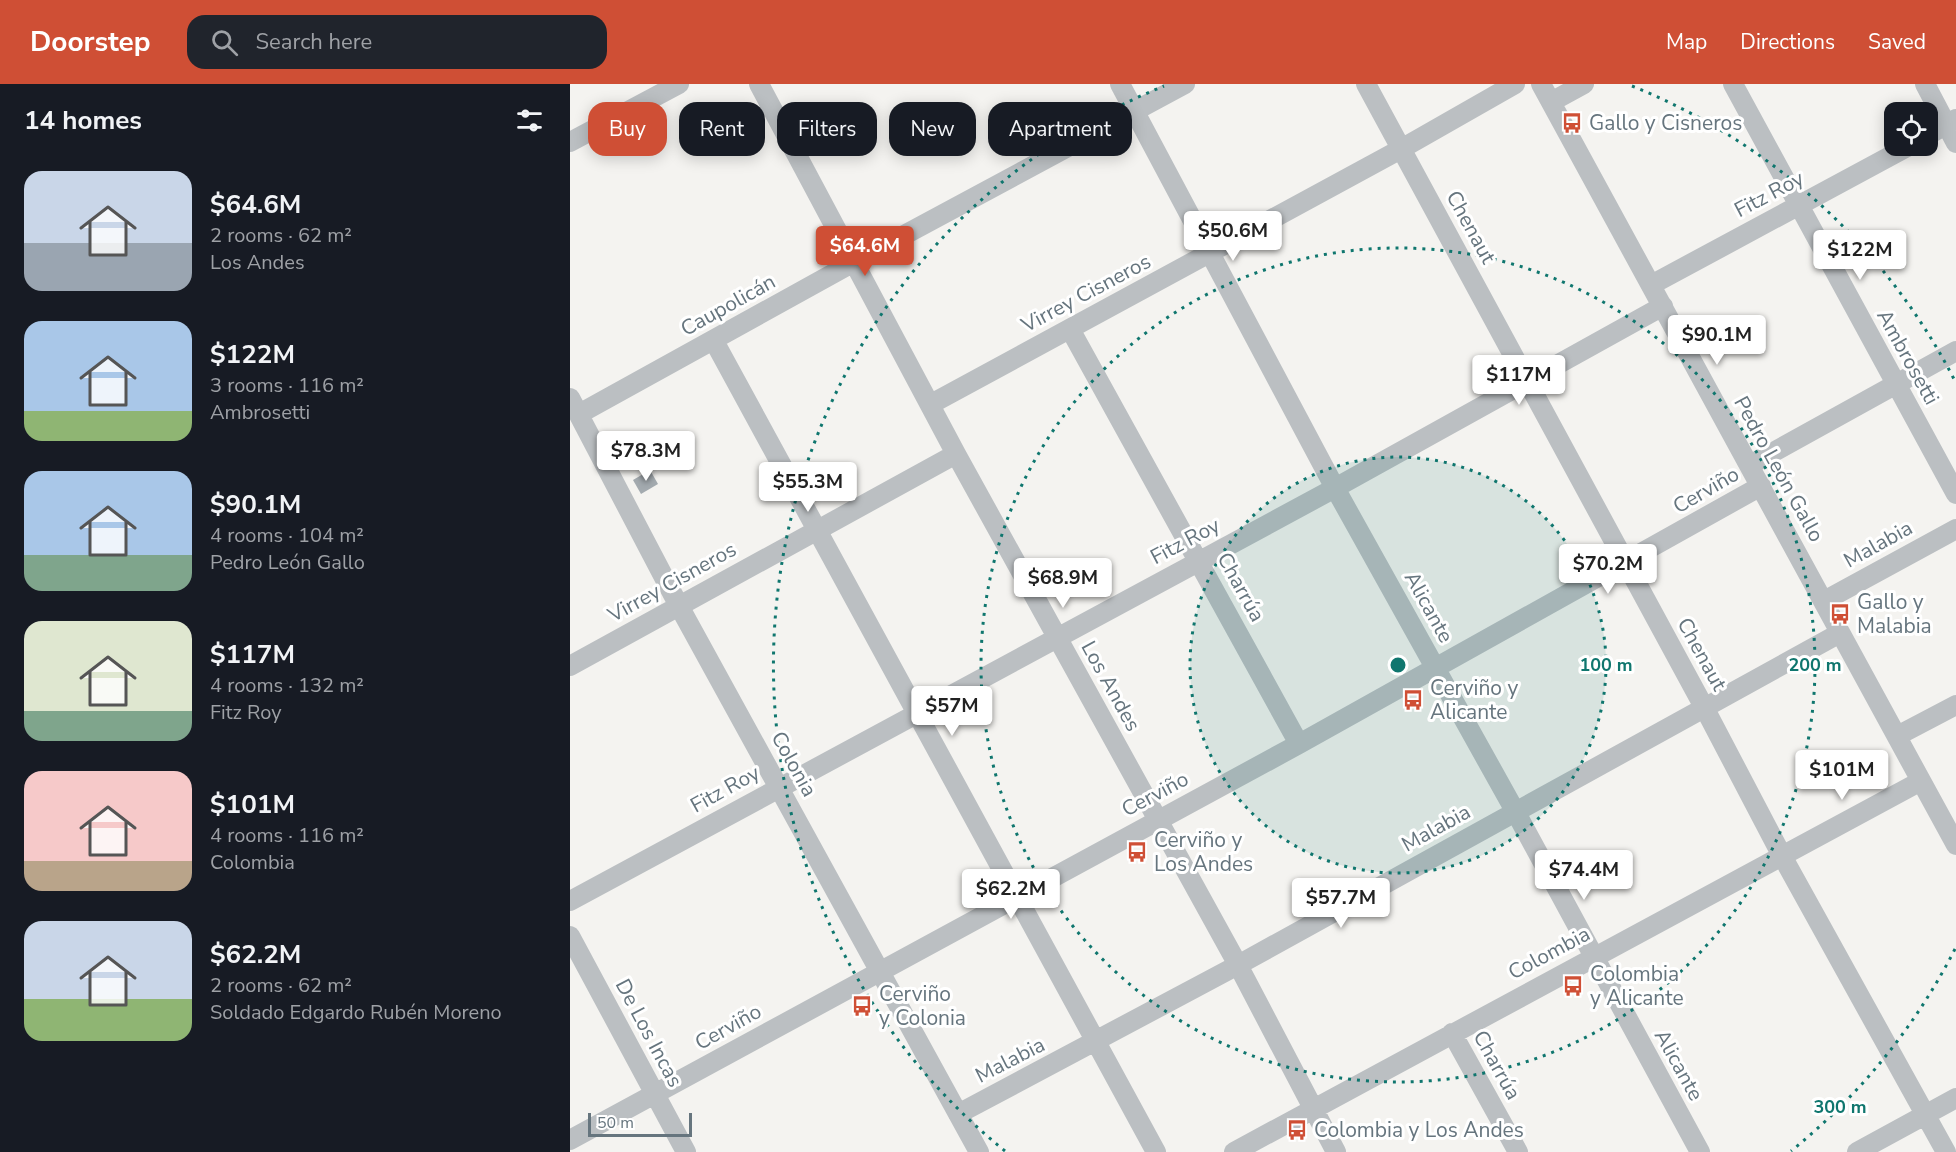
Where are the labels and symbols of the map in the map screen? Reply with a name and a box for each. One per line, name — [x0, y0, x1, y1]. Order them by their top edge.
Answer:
place label: Gallo y Cisneros — [1589, 109, 1742, 137]
bus stop icon: Gallo y Cisneros — [1560, 111, 1584, 135]
street label: Fitz Roy — [1729, 164, 1809, 224]
street label: Chenaut — [1440, 185, 1503, 269]
pin: $50.6M — [1184, 211, 1282, 262]
pin: $64.6M — [816, 226, 914, 277]
pin: $122M — [1818, 230, 1902, 281]
street label: Virrey Cisneros — [1015, 247, 1156, 339]
street label: Caupolicán — [676, 267, 780, 343]
street label: Ambrosetti — [1870, 304, 1946, 410]
pin: $90.1M — [1668, 315, 1766, 366]
pin: $117M — [1477, 355, 1561, 406]
street label: Pedro León Gallo — [1727, 391, 1831, 547]
pin: $78.3M — [597, 431, 695, 482]
street label: Cerviño — [1668, 460, 1744, 520]
pin: $55.3M — [759, 462, 857, 513]
street label: Fitz Roy — [1145, 511, 1225, 571]
street label: Malabia — [1839, 514, 1917, 574]
street label: Virrey Cisneros — [602, 535, 741, 629]
pin: $70.2M — [1559, 544, 1657, 595]
street label: Charrúa — [1211, 547, 1271, 627]
pin: $68.9M — [1014, 558, 1112, 609]
street label: Alicante — [1398, 566, 1460, 648]
place label: Gallo y Malabia — [1857, 588, 1932, 640]
bus stop icon: Gallo y Malabia — [1828, 602, 1852, 626]
street label: Chenaut — [1671, 612, 1734, 696]
street label: Los Andes — [1075, 636, 1147, 736]
text: 100 m — [1579, 653, 1633, 677]
text: 200 m — [1788, 653, 1842, 677]
centre of rings — [1388, 655, 1408, 675]
place label: Cerviño y Alicante — [1430, 674, 1518, 726]
pin: $57M — [916, 686, 988, 737]
bus stop icon: Cerviño y Alicante — [1401, 688, 1425, 712]
street label: Colonia — [765, 726, 823, 802]
pin: $101M — [1800, 750, 1884, 801]
street label: Fitz Roy — [685, 758, 765, 819]
street label: Cerviño — [1117, 765, 1193, 823]
street label: Malabia — [1397, 798, 1475, 858]
place label: Cerviño y Los Andes — [1154, 826, 1253, 878]
bus stop icon: Cerviño y Los Andes — [1125, 840, 1149, 864]
pin: $74.4M — [1535, 850, 1633, 901]
pin: $62.2M — [962, 869, 1060, 920]
pin: $57.7M — [1292, 878, 1390, 929]
street label: Colombia — [1503, 920, 1595, 986]
place label: Colombia y Alicante — [1590, 960, 1684, 1012]
street label: De Los Incas — [609, 974, 689, 1092]
bus stop icon: Colombia y Alicante — [1561, 974, 1585, 998]
place label: Cerviño y Colonia — [879, 980, 966, 1032]
bus stop icon: Cerviño y Colonia — [850, 994, 874, 1018]
street label: Cerviño — [690, 997, 766, 1057]
street label: Alicante — [1648, 1024, 1710, 1106]
street label: Charrúa — [1467, 1025, 1527, 1105]
street label: Malabia — [970, 1031, 1050, 1089]
text: 300 m — [1813, 1095, 1867, 1119]
scale bar — [588, 1110, 692, 1138]
place label: Colombia y Los Andes — [1314, 1116, 1524, 1144]
bus stop icon: Colombia y Los Andes — [1285, 1118, 1309, 1142]

